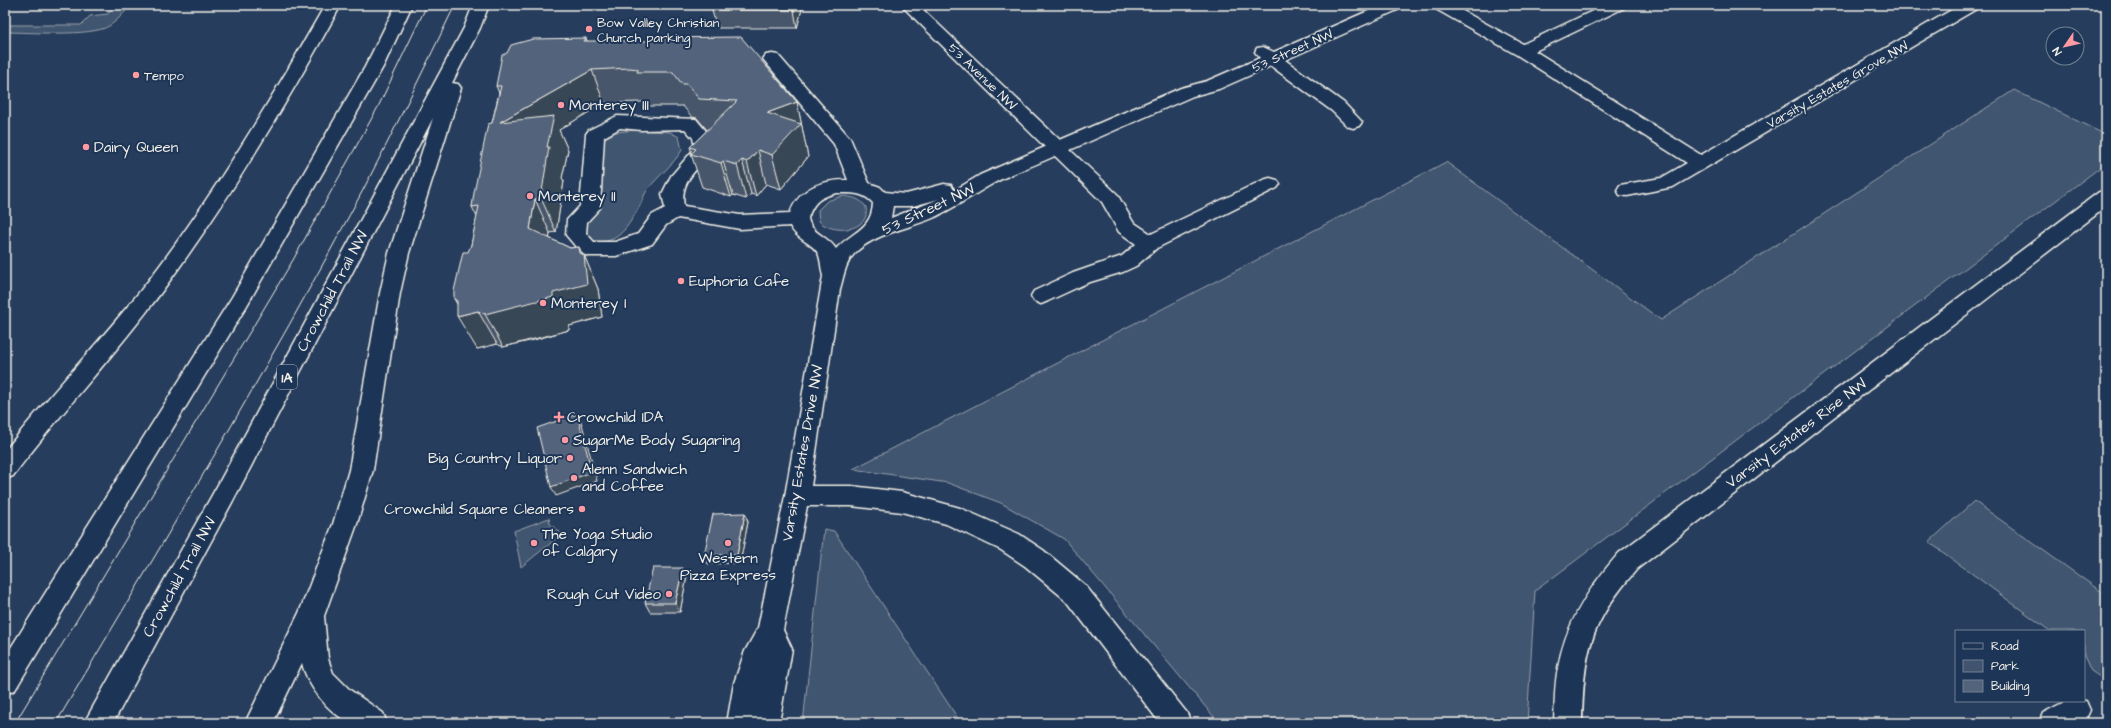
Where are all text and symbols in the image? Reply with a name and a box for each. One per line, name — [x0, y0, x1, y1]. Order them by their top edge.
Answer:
place label: Bow Valley Christian Church parking — [597, 14, 720, 48]
marker: Bow Valley Christian Church parking — [584, 24, 594, 34]
street label: 53 Street NW — [1249, 25, 1336, 77]
north arrow — [2045, 26, 2085, 66]
street label: Varsity Estates Grove NW — [1763, 36, 1913, 134]
street label: 53 Avenue NW — [944, 39, 1021, 115]
text: N — [2049, 44, 2065, 58]
place label: Tempo — [144, 67, 184, 85]
marker: Tempo — [131, 70, 141, 80]
place label: Monterey III — [569, 95, 649, 117]
marker: Monterey III — [556, 100, 566, 110]
place label: Dairy Queen — [94, 137, 179, 159]
marker: Dairy Queen — [81, 142, 91, 152]
street label: 53 Street NW — [878, 179, 978, 240]
place label: Monterey II — [538, 186, 616, 208]
marker: Monterey II — [525, 191, 535, 201]
street label: Crowchild Trail NW — [292, 227, 373, 355]
place label: Euphoria Cafe — [689, 271, 789, 292]
marker: Euphoria Cafe — [676, 276, 686, 286]
place label: Monterey I — [551, 293, 626, 315]
marker: Monterey I — [538, 298, 548, 308]
street label: Varsity Estates Drive NW — [777, 363, 829, 543]
road number: 1A — [277, 365, 297, 389]
street label: Varsity Estates Rise NW — [1722, 373, 1872, 494]
place label: Crowchild IDA — [567, 407, 664, 428]
marker: Crowchild IDA — [554, 412, 564, 422]
place label: SugarMe Body Sugaring — [573, 430, 740, 452]
marker: SugarMe Body Sugaring — [560, 435, 570, 445]
place label: Big Country Liquor — [428, 448, 562, 470]
marker: Big Country Liquor — [565, 453, 575, 463]
place label: Alenn Sandwich and Coffee — [582, 459, 687, 497]
marker: Alenn Sandwich and Coffee — [569, 473, 579, 483]
place label: Crowchild Square Cleaners — [384, 499, 574, 520]
marker: Crowchild Square Cleaners — [577, 504, 587, 514]
street label: Crowchild Trail NW — [138, 514, 221, 641]
place label: The Yoga Studio of Calgary — [542, 524, 653, 563]
marker: The Yoga Studio of Calgary — [529, 538, 539, 548]
marker: Western Pizza Express — [723, 538, 733, 548]
place label: Western Pizza Express — [680, 548, 776, 586]
place label: Rough Cut Video — [547, 584, 662, 606]
marker: Rough Cut Video — [664, 589, 674, 599]
legend — [1955, 630, 2085, 702]
text: Road — [1991, 638, 2019, 655]
text: Park — [1991, 658, 2019, 675]
text: Building — [1991, 678, 2029, 696]

